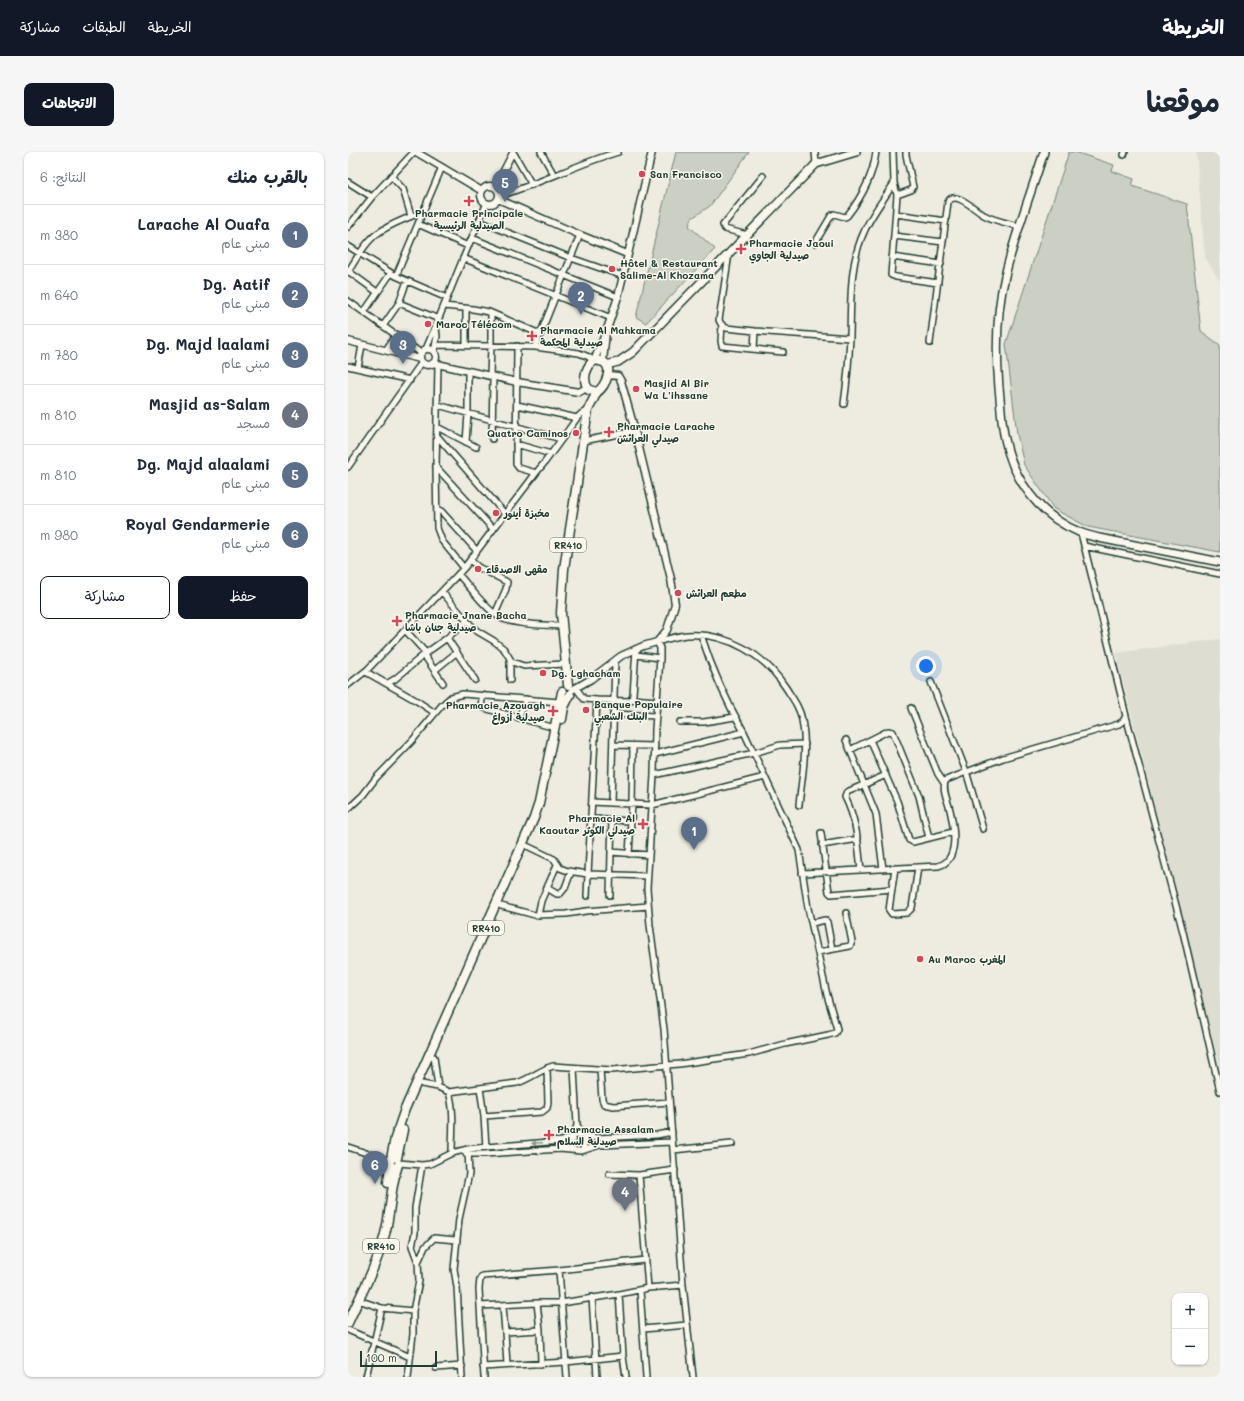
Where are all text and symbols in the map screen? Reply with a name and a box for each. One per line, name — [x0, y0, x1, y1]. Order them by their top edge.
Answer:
text: الخريطة — [1162, 14, 1224, 39]
text: مشاركة — [20, 17, 60, 36]
text: الطبقات — [82, 17, 126, 36]
text: الخريطة — [148, 17, 191, 36]
button: الاتجاهات — [24, 83, 114, 126]
text: موقعنا — [1146, 83, 1220, 119]
text: بالقرب منك — [227, 165, 308, 187]
place label: San Francisco — [650, 167, 722, 181]
text: النتائج: 6 — [40, 168, 86, 185]
pin: 5 — [492, 169, 518, 202]
marker: San Francisco — [637, 169, 647, 179]
marker: Pharmacie Principale الصيدلية الرئيسية — [464, 196, 474, 206]
place label: Pharmacie Principale الصيدلية الرئيسية — [415, 206, 523, 232]
text: Larache Al Ouafa — [138, 214, 270, 234]
text: 380 m — [40, 226, 78, 243]
text: 1 — [292, 226, 298, 243]
text: مبنى عام — [221, 234, 270, 251]
place label: Pharmacie Jaoui صيدلية الجاوي — [749, 236, 834, 264]
marker: Pharmacie Jaoui صيدلية الجاوي — [736, 244, 746, 254]
place label: Hôtel & Restaurant Salime-Al Khozama — [620, 256, 718, 282]
marker: Hôtel & Restaurant Salime-Al Khozama — [607, 264, 617, 274]
text: Dg. Aatif — [202, 274, 270, 294]
pin: 2 — [568, 282, 594, 315]
text: 640 m — [40, 286, 78, 303]
text: 2 — [291, 286, 299, 303]
text: مبنى عام — [221, 294, 270, 311]
place label: Maroc Télécom — [436, 317, 512, 331]
marker: Maroc Télécom — [423, 319, 433, 329]
place label: Pharmacie Al Mahkama صيدلية المحكمة — [540, 323, 656, 349]
pin: 3 — [390, 331, 416, 364]
marker: Pharmacie Al Mahkama صيدلية المحكمة — [527, 331, 537, 341]
text: Dg. Majd laalami — [146, 334, 270, 354]
text: 780 m — [40, 346, 78, 363]
text: 3 — [291, 346, 299, 363]
text: مبنى عام — [221, 354, 270, 371]
place label: Masjid Al Bir Wa L'ihssane — [644, 376, 709, 402]
marker: Masjid Al Bir Wa L'ihssane — [631, 384, 641, 394]
text: Masjid as-Salam — [149, 394, 270, 414]
text: 810 m — [40, 406, 76, 423]
text: 4 — [291, 406, 299, 423]
text: مسجد — [237, 414, 270, 431]
place label: Pharmacie Larache صيدلي العرائش — [617, 419, 715, 448]
place label: Quatro Caminos — [487, 426, 568, 440]
marker: Pharmacie Larache صيدلي العرائش — [604, 427, 614, 437]
marker: Quatro Caminos — [571, 428, 581, 438]
text: Dg. Majd alaalami — [136, 454, 270, 474]
text: 810 m — [40, 466, 76, 483]
text: 5 — [291, 466, 299, 483]
text: مبنى عام — [221, 474, 270, 491]
place label: مخبزة أينور — [503, 506, 550, 521]
marker: مخبزة أينور — [491, 508, 501, 518]
text: Royal Gendarmerie — [125, 514, 270, 534]
text: 980 m — [40, 526, 78, 543]
text: 6 — [291, 526, 299, 543]
text: مبنى عام — [221, 534, 270, 551]
road number: RR410 — [550, 538, 586, 552]
place label: مقهى الاصدقاء — [486, 562, 548, 576]
marker: مقهى الاصدقاء — [473, 564, 483, 574]
button: مشاركة — [40, 576, 170, 619]
button: حفظ — [178, 576, 308, 619]
place label: مطعم العرائش — [686, 586, 747, 601]
marker: مطعم العرائش — [673, 588, 683, 598]
place label: Pharmacie Jnane Bacha صيدلية جنان باشا — [405, 608, 527, 634]
marker: Pharmacie Jnane Bacha صيدلية جنان باشا — [392, 616, 402, 626]
your location — [916, 656, 936, 676]
place label: Dg. Lghacham — [551, 666, 620, 680]
marker: Dg. Lghacham — [538, 668, 548, 678]
place label: Banque Populaire البنك الشعبي — [594, 697, 683, 726]
place label: Pharmacie Azouagh صيدلية أزواغ — [446, 698, 545, 725]
marker: Banque Populaire البنك الشعبي — [581, 705, 591, 715]
marker: Pharmacie Azouagh صيدلية أزواغ — [548, 706, 558, 716]
place label: Pharmacie Al Kaoutar صيدلي الكوثر — [539, 811, 635, 840]
pin: 1 — [681, 817, 707, 850]
marker: Pharmacie Al Kaoutar صيدلي الكوثر — [638, 819, 648, 829]
road number: RR410 — [468, 921, 504, 935]
place label: Au Maroc المغرب — [928, 952, 1006, 966]
marker: Au Maroc المغرب — [915, 954, 925, 964]
place label: Pharmacie Assalam صيدلية السلام — [557, 1122, 654, 1149]
marker: Pharmacie Assalam صيدلية السلام — [544, 1130, 554, 1140]
one-way arrow — [531, 1140, 543, 1147]
pin: 6 — [362, 1151, 388, 1184]
pin: 4 — [612, 1178, 638, 1211]
road number: RR410 — [363, 1239, 399, 1253]
map controls — [1172, 1293, 1208, 1365]
button: + — [1172, 1293, 1208, 1329]
button: − — [1172, 1329, 1208, 1365]
scale bar — [360, 1349, 437, 1368]
text: 100 m — [366, 1350, 397, 1365]

